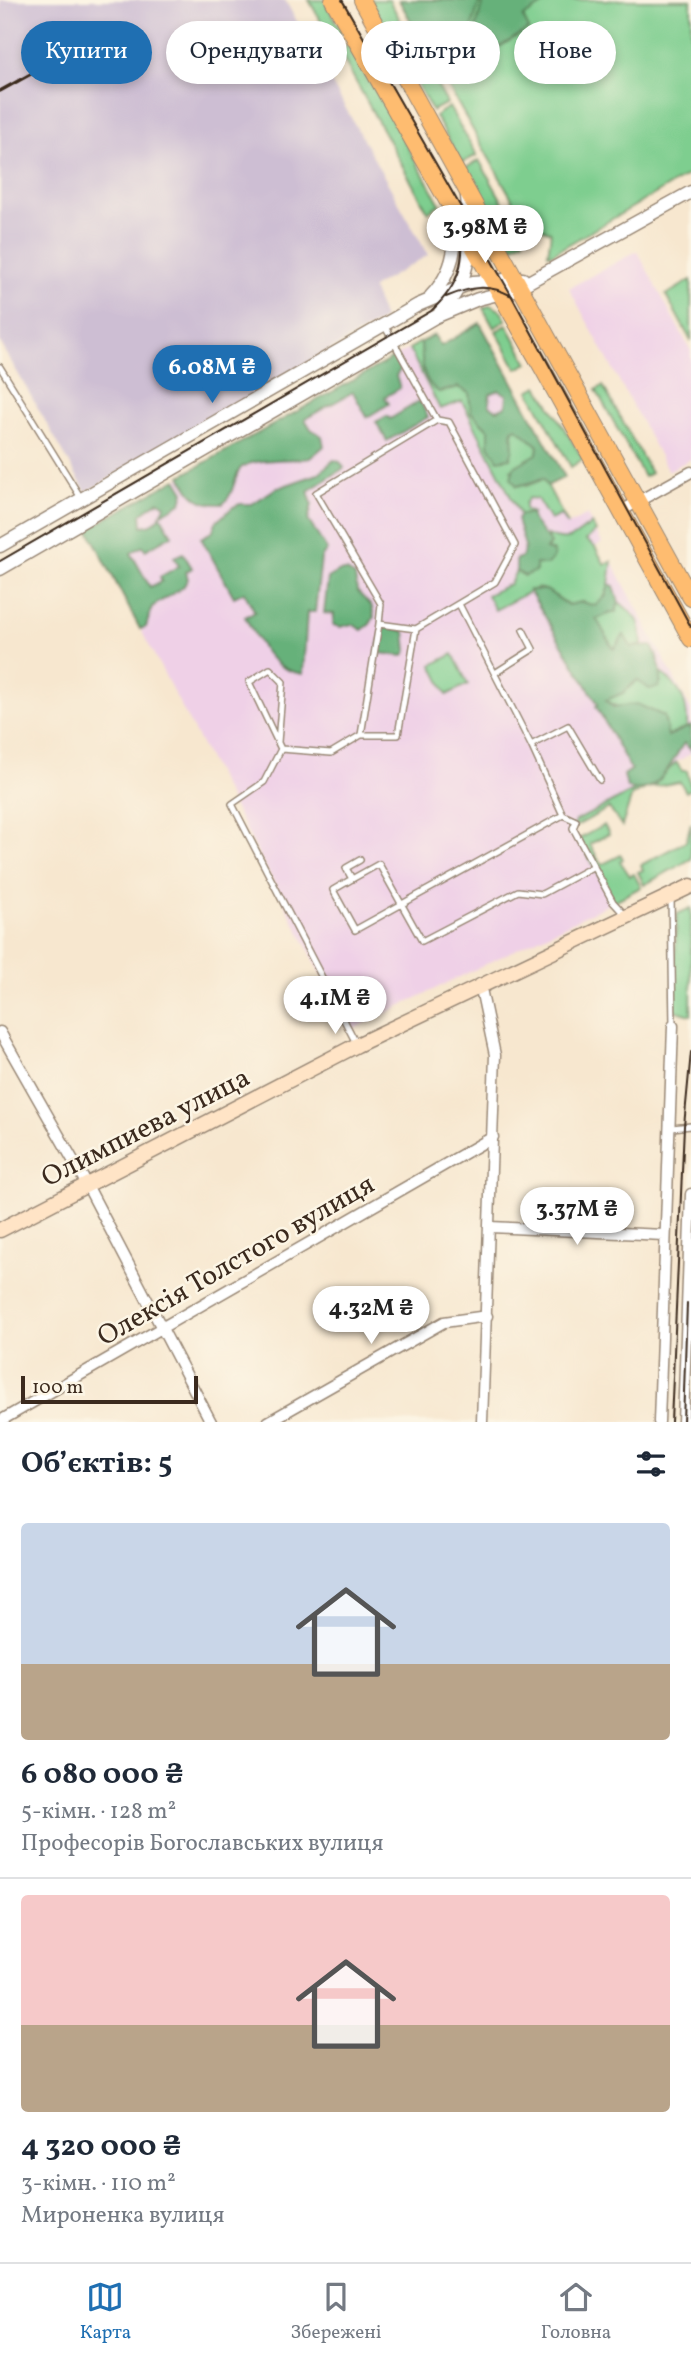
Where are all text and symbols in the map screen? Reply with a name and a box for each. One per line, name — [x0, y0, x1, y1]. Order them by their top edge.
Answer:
chip: Купити — [21, 21, 152, 84]
chip: Орендувати — [166, 21, 347, 84]
chip: Фільтри — [361, 21, 500, 84]
chip: Нове — [514, 21, 616, 84]
pin: 3.98M ₴ — [420, 205, 550, 265]
text: 3.98M ₴ — [443, 212, 527, 244]
pin: 6.08M ₴ — [147, 346, 277, 405]
text: 6.08M ₴ — [168, 352, 256, 384]
pin: 4.1M ₴ — [278, 976, 392, 1036]
text: 4.1M ₴ — [300, 983, 370, 1015]
street label: Олимпиева улица — [35, 1059, 257, 1198]
street label: Олексія Толстого вулиця — [90, 1166, 382, 1357]
pin: 3.37M ₴ — [512, 1188, 642, 1247]
text: 3.37M ₴ — [536, 1194, 618, 1226]
pin: 4.32M ₴ — [306, 1286, 436, 1346]
text: 4.32M ₴ — [329, 1293, 413, 1325]
scale bar — [21, 1373, 198, 1405]
text: 100 m — [32, 1375, 83, 1401]
text: Об’єктів: 5 — [21, 1443, 172, 1485]
icon: filters — [632, 1445, 670, 1483]
icon: home — [283, 1569, 409, 1695]
text: 6 080 000 ₴ — [21, 1754, 184, 1796]
text: 5-кімн. · 128 m² — [21, 1796, 176, 1828]
text: Професорів Богославських вулиця — [21, 1828, 383, 1860]
icon: home — [283, 1941, 409, 2067]
text: 4 320 000 ₴ — [21, 2126, 181, 2168]
text: 3-кімн. · 110 m² — [21, 2168, 176, 2200]
text: Мироненка вулиця — [21, 2200, 224, 2232]
tab: Карта — [80, 2278, 131, 2346]
tab: Збережені — [291, 2278, 381, 2346]
tab: Головна — [541, 2278, 611, 2346]

